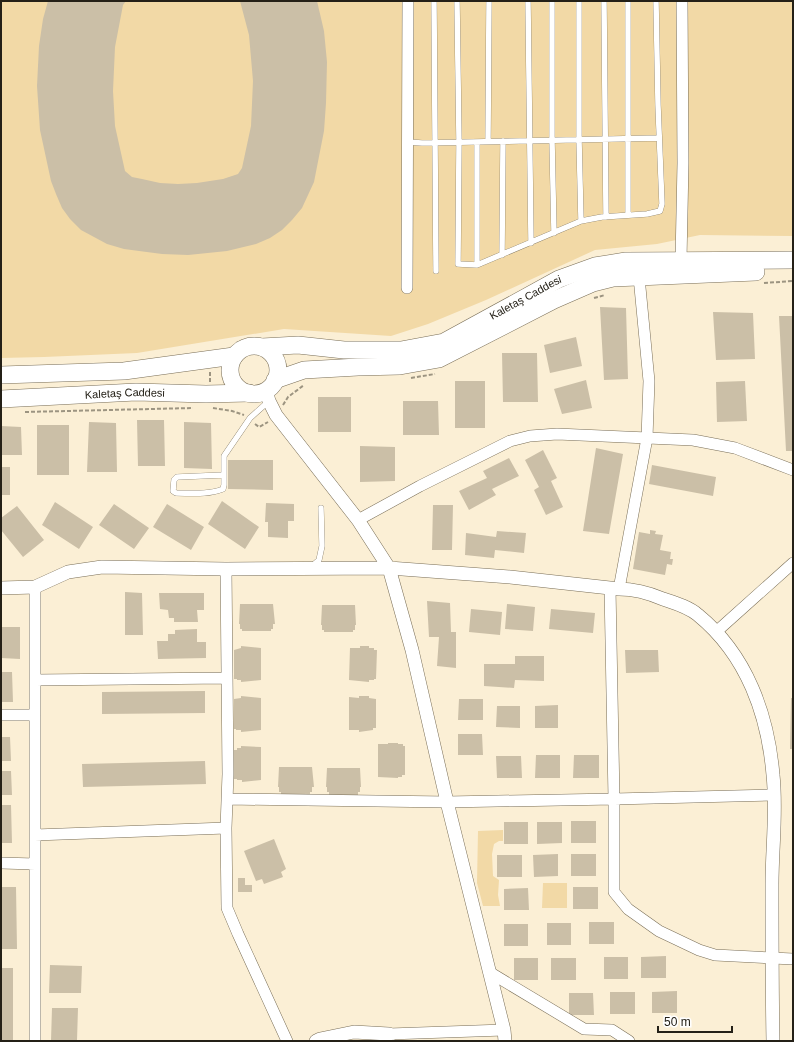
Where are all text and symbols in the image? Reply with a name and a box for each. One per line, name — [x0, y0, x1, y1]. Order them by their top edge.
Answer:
street label: Kaletaş Caddesi — [487, 273, 563, 322]
street label: Kaletaş Caddesi — [84, 386, 165, 401]
scale bar — [658, 1008, 732, 1034]
text: 50 m — [664, 1015, 691, 1029]

